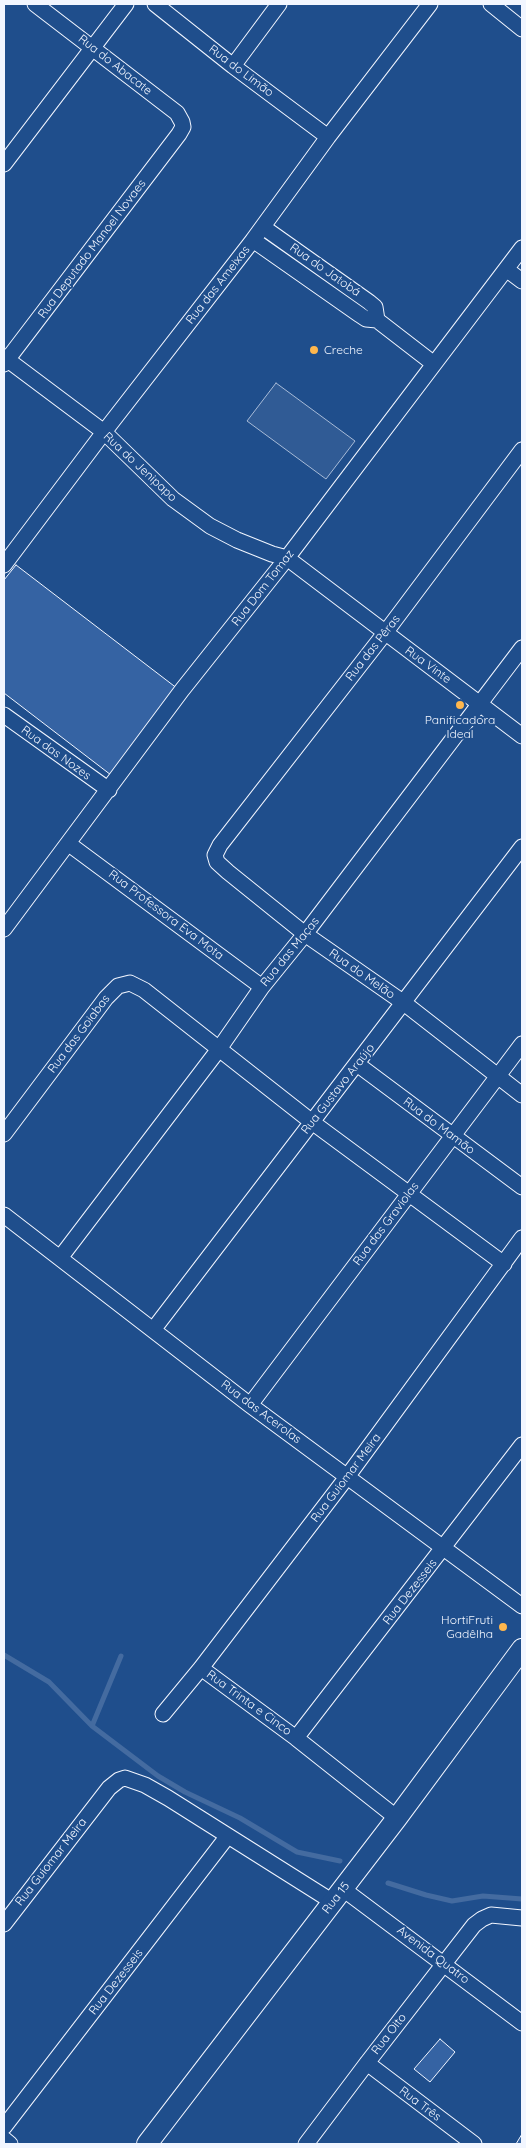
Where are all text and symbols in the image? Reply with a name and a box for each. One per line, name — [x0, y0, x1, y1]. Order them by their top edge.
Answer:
street label: Rua do Abacate — [75, 32, 155, 98]
street label: Rua do Limão — [206, 42, 276, 100]
street label: Rua Deputado Manoel Novaes — [35, 177, 149, 321]
street label: Rua do Jatobá — [287, 240, 363, 300]
street label: Rua das Ameixas — [183, 243, 253, 327]
place label: Creche — [324, 343, 363, 357]
marker: Creche — [308, 344, 320, 356]
street label: Rua do Jenipapo — [100, 429, 180, 505]
street label: Rua Dom Tomaz — [229, 547, 297, 629]
street label: Rua das Pêras — [343, 612, 403, 684]
street label: Rua Vinte — [402, 643, 454, 687]
marker: Panificadora Ideal — [454, 699, 466, 711]
place label: Panificadora Ideal — [425, 713, 495, 741]
street label: Rua das Nozes — [18, 723, 94, 783]
street label: Rua Professora Eva Mota — [106, 867, 226, 963]
street label: Rua das Maças — [258, 914, 322, 990]
street label: Rua do Melão — [326, 946, 398, 1002]
street label: Rua das Goiabas — [45, 992, 113, 1076]
street label: Rua Gustavo Araújo — [298, 1041, 378, 1137]
street label: Rua do Mamão — [400, 1094, 478, 1158]
street label: Rua das Graviolas — [350, 1180, 422, 1268]
street label: Rua das Acerolas — [218, 1377, 304, 1447]
street label: Rua Guiomar Meira — [308, 1431, 384, 1525]
street label: Rua Dezesseis — [380, 1556, 440, 1628]
place label: HortiFruti Gadêlha — [441, 1613, 493, 1641]
marker: HortiFruti Gadêlha — [497, 1621, 509, 1633]
street label: Rua Trinta e Cinco — [204, 1667, 294, 1739]
street label: Rua Guiomar Meira — [12, 1815, 90, 1909]
street label: Rua 15 — [319, 1879, 353, 1917]
street label: Avenida Quatro — [394, 1923, 472, 1987]
street label: Rua Dezesseis — [86, 1946, 146, 2018]
street label: Rua Oito — [368, 2011, 410, 2057]
street label: Rua Três — [396, 2084, 444, 2124]

